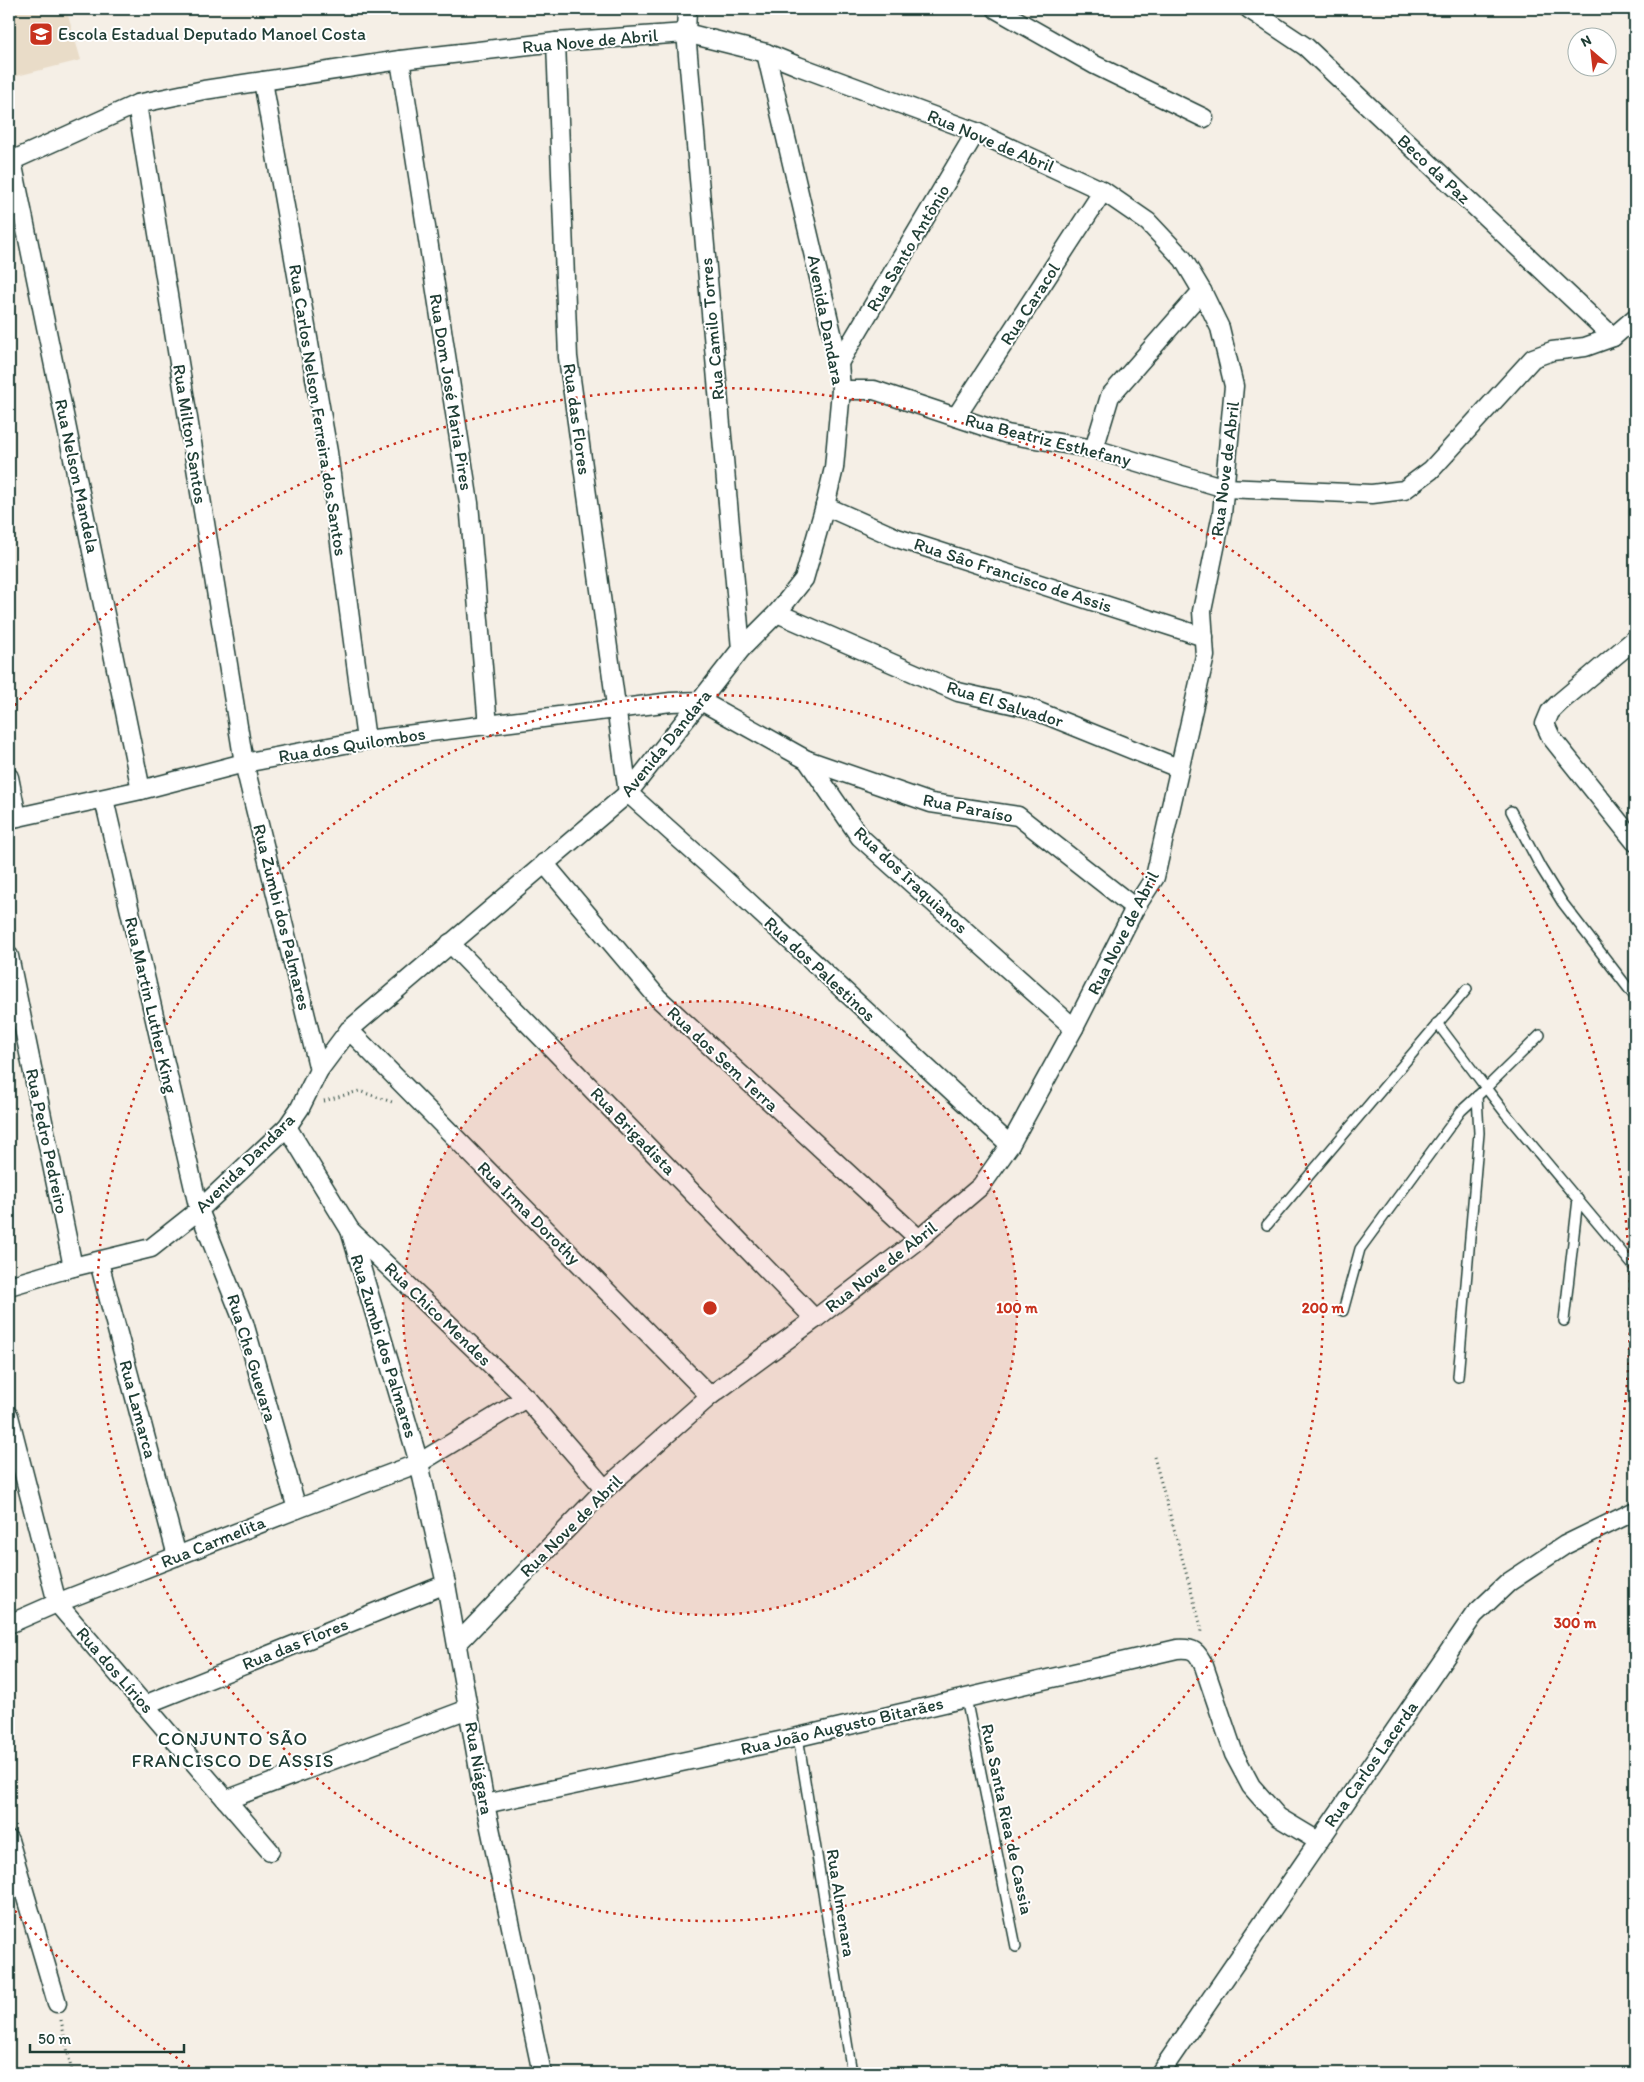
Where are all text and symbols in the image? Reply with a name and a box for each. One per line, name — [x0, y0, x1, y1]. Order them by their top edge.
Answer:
school or university icon: Escola Estadual Deputado Manoel Costa — [28, 21, 54, 47]
place label: Escola Estadual Deputado Manoel Costa — [58, 23, 366, 45]
street label: Rua Nove de Abril — [521, 24, 659, 58]
north arrow — [1566, 28, 1616, 78]
text: N — [1578, 31, 1594, 51]
street label: Rua Nove de Abril — [924, 104, 1058, 178]
street label: Beco da Paz — [1393, 129, 1476, 209]
street label: Rua Santo Antônio — [861, 180, 955, 316]
street label: Avenida Dandara — [803, 253, 850, 388]
street label: Rua Camilo Torres — [695, 257, 729, 401]
street label: Rua Caracol — [995, 259, 1065, 349]
street label: Rua Carlos Nelson Ferreira dos Santos — [284, 263, 352, 557]
street label: Rua Dom José Maria Pires — [425, 292, 477, 492]
street label: Rua das Flores — [558, 362, 596, 476]
street label: Rua Milton Santos — [168, 363, 212, 505]
street label: Rua Nelson Mandela — [50, 397, 104, 556]
street label: Rua Nove de Abril — [1206, 400, 1244, 538]
street label: Rua Beatriz Esthefany — [963, 409, 1134, 471]
street label: Rua Sâo Francisco de Assis — [911, 533, 1115, 617]
street label: Rua El Salvador — [944, 676, 1066, 732]
street label: Avenida Dandara — [616, 684, 716, 801]
street label: Rua dos Quilombos — [277, 723, 427, 767]
street label: Rua Paraíso — [921, 788, 1015, 828]
street label: Rua Zumbi dos Palmares — [248, 822, 316, 1012]
street label: Rua dos Iraquianos — [849, 822, 973, 938]
street label: Rua Nove de Abril — [1082, 867, 1164, 999]
street label: Rua dos Palestinos — [760, 912, 880, 1026]
street label: Rua Martin Luther King — [120, 915, 182, 1096]
street label: Rua dos Sem Terra — [663, 1002, 784, 1117]
street label: Rua Pedro Pedreiro — [21, 1066, 73, 1216]
street label: Rua Brigadista — [586, 1082, 681, 1180]
street label: Avenida Dandara — [191, 1108, 300, 1217]
street label: Rua Irma Dorothy — [473, 1157, 586, 1270]
street label: Rua Nove de Abril — [821, 1216, 941, 1318]
street label: Rua Zumbi dos Palmares — [346, 1251, 422, 1441]
street label: Rua Chico Mendes — [380, 1257, 496, 1371]
street label: Rua Che Guevara — [222, 1291, 282, 1425]
centre of rings — [701, 1299, 719, 1317]
text: 100 m — [996, 1299, 1038, 1317]
text: 200 m — [1302, 1299, 1345, 1317]
street label: Rua Lamarca — [114, 1357, 162, 1461]
street label: Rua Nove de Abril — [515, 1470, 627, 1582]
street label: Rua Carmelita — [158, 1511, 269, 1573]
street label: Rua das Flores — [239, 1613, 351, 1675]
text: 300 m — [1554, 1614, 1597, 1632]
street label: Rua dos Lírios — [71, 1622, 159, 1718]
street label: Rua João Augusto Bitarães — [738, 1692, 946, 1760]
street label: Rua Carlos Lacerda — [1319, 1696, 1423, 1831]
street label: Rua Niágara — [460, 1720, 498, 1816]
street label: Rua Santa Riea de Cassia — [976, 1722, 1038, 1916]
district label: CONJUNTO SÃO FRANCISCO DE ASSIS — [131, 1727, 335, 1772]
street label: Rua Almenara — [822, 1847, 860, 1959]
scale bar — [30, 2022, 184, 2054]
text: 50 m — [38, 2030, 71, 2048]

